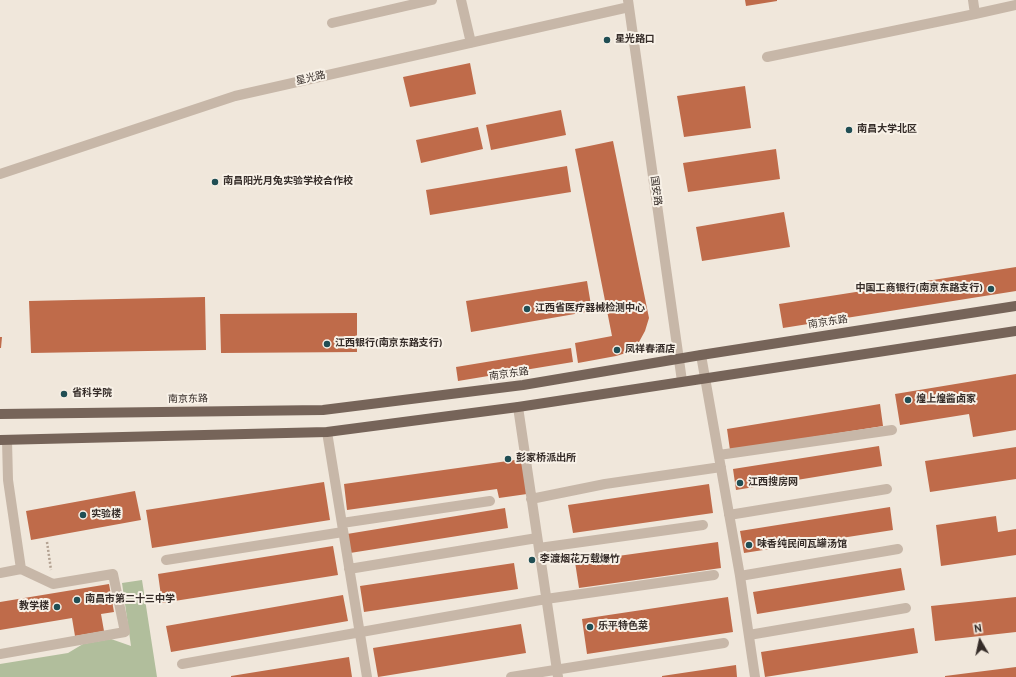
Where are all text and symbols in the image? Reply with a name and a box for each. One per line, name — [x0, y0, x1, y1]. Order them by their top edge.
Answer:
place label: 星光路口 — [615, 34, 655, 46]
marker: 星光路口 — [602, 35, 612, 45]
street label: 星光路 — [295, 70, 327, 88]
place label: 南昌大学北区 — [857, 124, 917, 136]
marker: 南昌大学北区 — [844, 125, 854, 135]
street label: 国安路 — [647, 175, 663, 207]
place label: 南昌阳光月兔实验学校合作校 — [223, 176, 353, 188]
marker: 南昌阳光月兔实验学校合作校 — [210, 177, 220, 187]
place label: 中国工商银行(南京东路支行) — [856, 283, 983, 295]
marker: 中国工商银行(南京东路支行) — [986, 284, 996, 294]
place label: 江西省医疗器械检测中心 — [535, 303, 645, 315]
marker: 江西省医疗器械检测中心 — [522, 304, 532, 314]
street label: 南京东路 — [807, 314, 849, 332]
place label: 江西银行(南京东路支行) — [335, 338, 442, 350]
marker: 江西银行(南京东路支行) — [322, 339, 332, 349]
place label: 凤祥春酒店 — [625, 344, 675, 356]
marker: 凤祥春酒店 — [612, 345, 622, 355]
street label: 南京东路 — [488, 366, 530, 384]
place label: 省科学院 — [72, 388, 112, 400]
marker: 省科学院 — [59, 389, 69, 399]
street label: 南京东路 — [168, 394, 208, 406]
place label: 煌上煌酱卤家 — [916, 394, 976, 406]
marker: 煌上煌酱卤家 — [903, 395, 913, 405]
place label: 彭家桥派出所 — [516, 453, 576, 465]
marker: 彭家桥派出所 — [503, 454, 513, 464]
place label: 江西搜房网 — [748, 477, 798, 489]
marker: 江西搜房网 — [735, 478, 745, 488]
place label: 实验楼 — [91, 509, 121, 521]
marker: 实验楼 — [78, 510, 88, 520]
place label: 味香纯民间瓦罐汤馆 — [757, 539, 847, 551]
marker: 味香纯民间瓦罐汤馆 — [744, 540, 754, 550]
place label: 李渡烟花万载爆竹 — [540, 554, 620, 566]
marker: 李渡烟花万载爆竹 — [527, 555, 537, 565]
place label: 南昌市第二十三中学 — [85, 594, 175, 606]
marker: 南昌市第二十三中学 — [72, 595, 82, 605]
place label: 教学楼 — [19, 601, 49, 613]
marker: 教学楼 — [52, 602, 62, 612]
place label: 乐平特色菜 — [598, 621, 648, 633]
north arrow — [960, 621, 1000, 661]
marker: 乐平特色菜 — [585, 622, 595, 632]
text: N — [973, 622, 983, 637]

